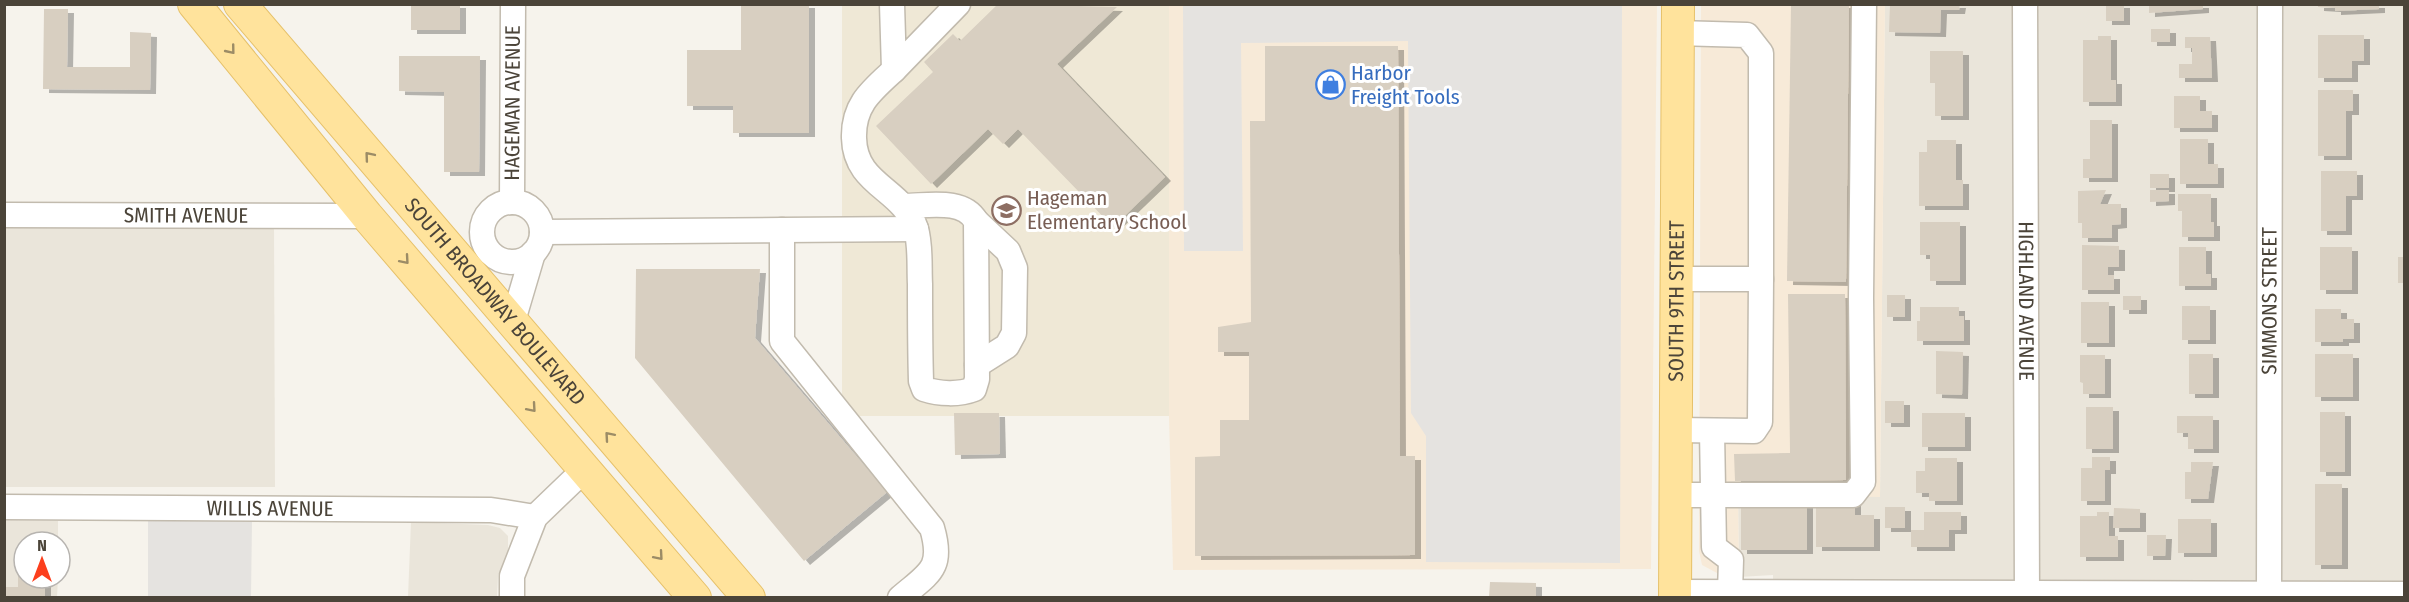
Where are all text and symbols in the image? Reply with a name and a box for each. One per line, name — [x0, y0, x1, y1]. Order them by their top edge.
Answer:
street label: HAGEMAN AVENUE — [499, 25, 526, 181]
one-way arrow — [224, 43, 235, 54]
place label: Harbor Freight Tools — [1351, 60, 1460, 110]
shop icon: Harbor Freight Tools — [1314, 69, 1346, 101]
one-way arrow — [366, 152, 377, 163]
place label: Hageman Elementary School — [1027, 185, 1187, 235]
street label: SOUTH BROADWAY BOULEVARD — [399, 193, 591, 411]
school or university icon: Hageman Elementary School — [990, 194, 1022, 226]
street label: SMITH AVENUE — [124, 202, 248, 229]
street label: SOUTH 9TH STREET — [1663, 220, 1690, 382]
street label: HIGHLAND AVENUE — [2013, 221, 2039, 381]
street label: SIMMONS STREET — [2256, 227, 2283, 375]
one-way arrow — [398, 253, 409, 264]
one-way arrow — [525, 401, 536, 412]
one-way arrow — [605, 432, 616, 443]
street label: WILLIS AVENUE — [206, 495, 334, 522]
north arrow — [12, 530, 72, 590]
text: N — [37, 536, 47, 555]
one-way arrow — [652, 549, 663, 560]

